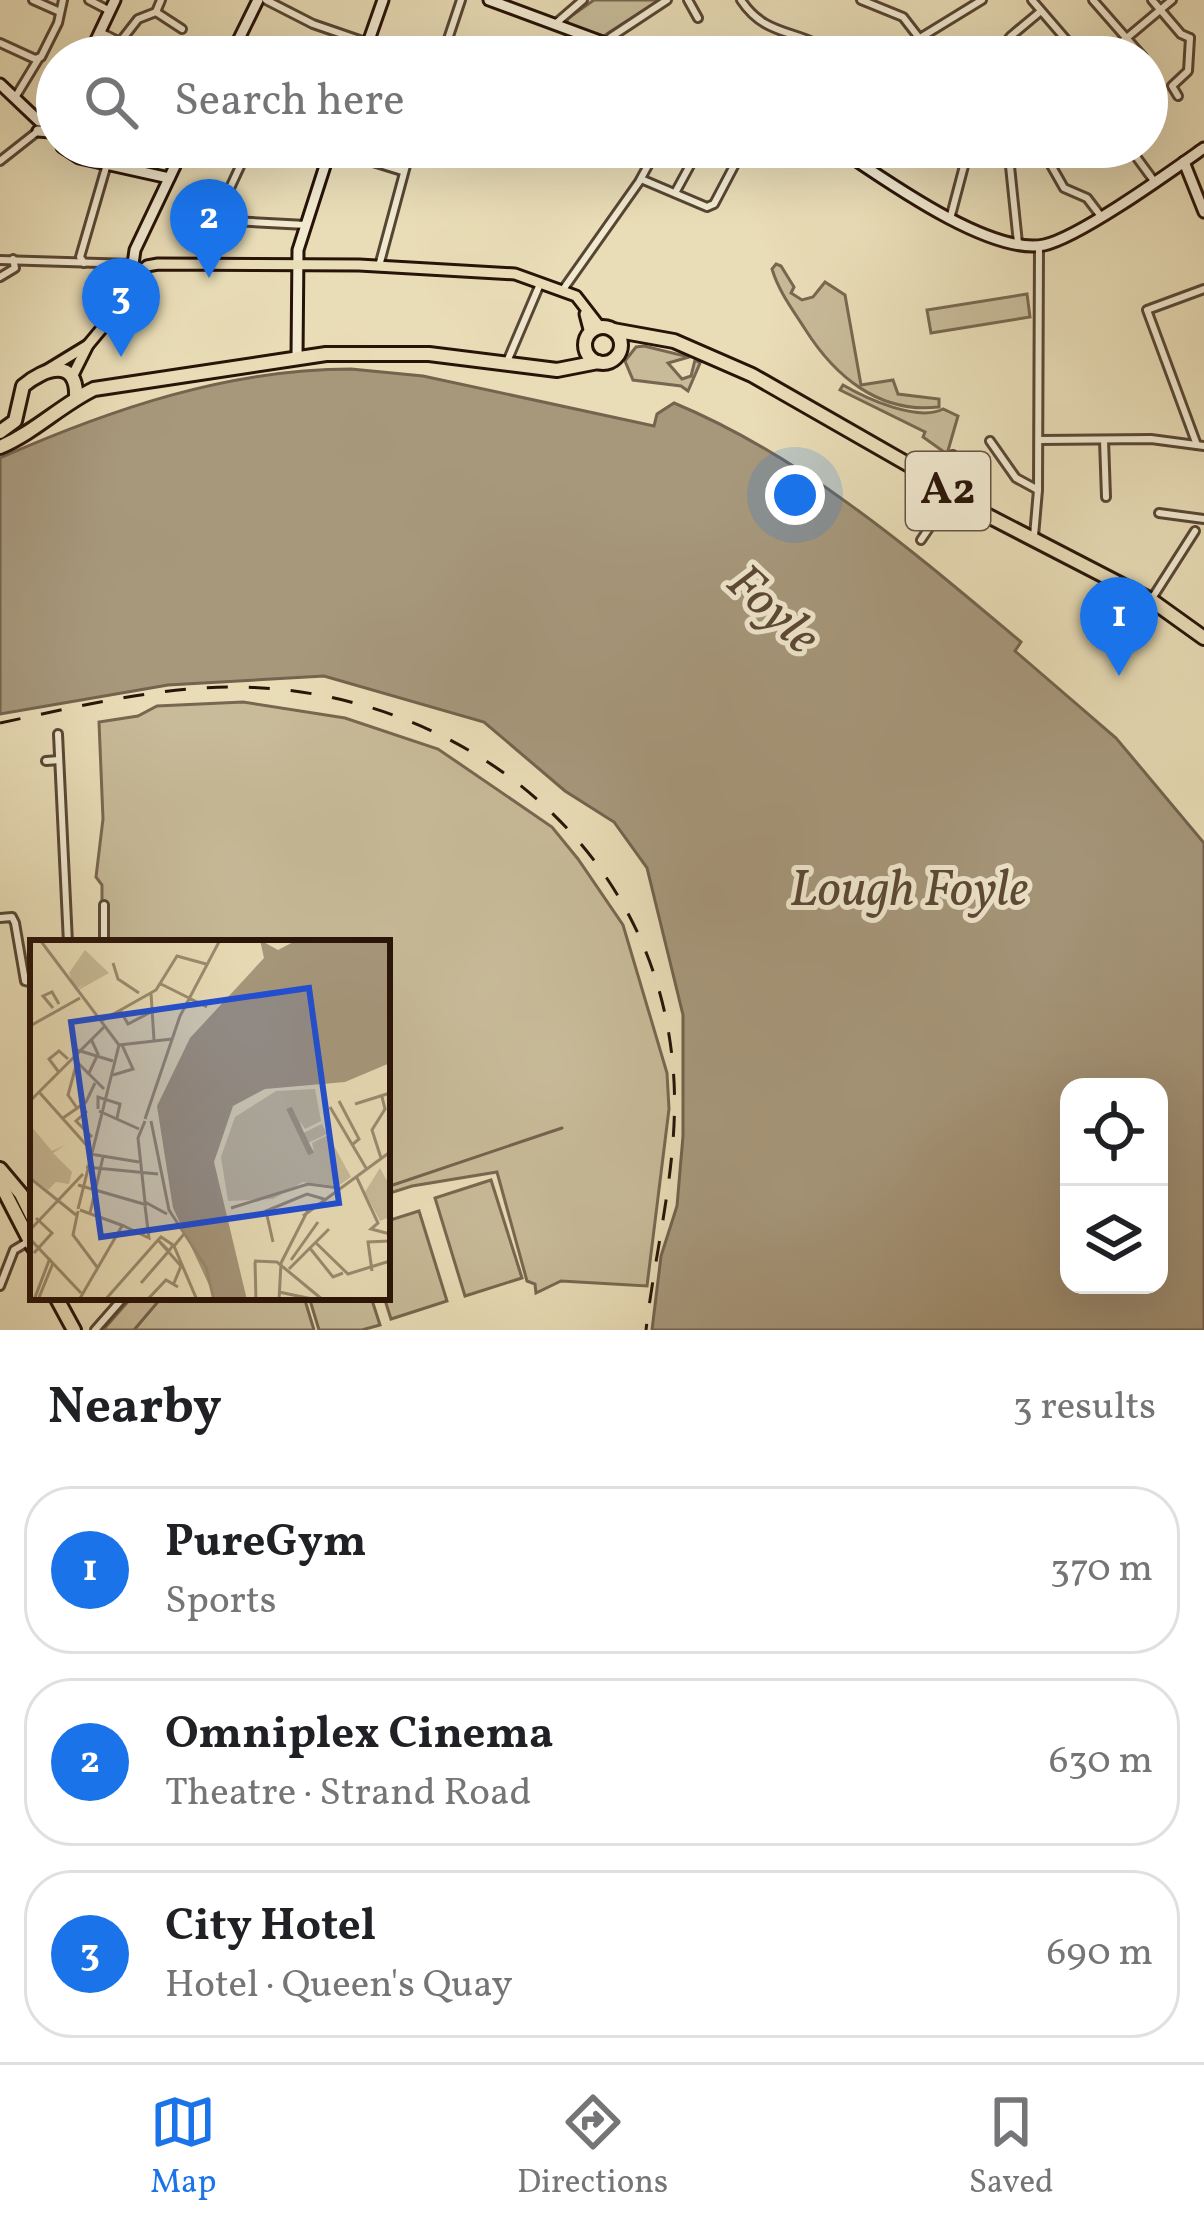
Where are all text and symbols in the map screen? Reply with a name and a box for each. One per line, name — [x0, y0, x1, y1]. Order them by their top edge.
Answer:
search box — [36, 36, 1168, 168]
icon: search — [78, 69, 144, 135]
text: Search here — [174, 71, 405, 134]
pin: 2 — [170, 179, 248, 278]
pin: 3 — [82, 258, 160, 357]
road number: A2 — [906, 452, 990, 530]
your location — [765, 465, 825, 525]
water label: Foyle — [710, 549, 835, 673]
pin: 1 — [1080, 577, 1158, 676]
water label: Lough Foyle — [790, 856, 1029, 927]
inset map — [30, 940, 390, 1300]
map controls — [1060, 1078, 1168, 1294]
button: locate — [1060, 1078, 1168, 1186]
button: layers — [1060, 1186, 1168, 1294]
text: Nearby — [48, 1373, 222, 1444]
text: 3 results — [1013, 1381, 1156, 1435]
text: PureGym — [165, 1512, 366, 1575]
text: 1 — [82, 1543, 98, 1597]
text: 370 m — [1050, 1543, 1153, 1597]
text: Sports — [165, 1575, 276, 1629]
text: Omniplex Cinema — [165, 1704, 553, 1767]
text: 2 — [80, 1735, 100, 1789]
text: 630 m — [1049, 1735, 1153, 1789]
text: Theatre · Strand Road — [165, 1767, 531, 1821]
text: City Hotel — [165, 1896, 376, 1959]
text: 3 — [80, 1927, 100, 1981]
text: 690 m — [1046, 1927, 1153, 1981]
text: Hotel · Queen's Quay — [165, 1959, 513, 2013]
tab: Map — [150, 2089, 216, 2207]
tab: Directions — [517, 2089, 668, 2207]
tab: Saved — [969, 2089, 1054, 2207]

